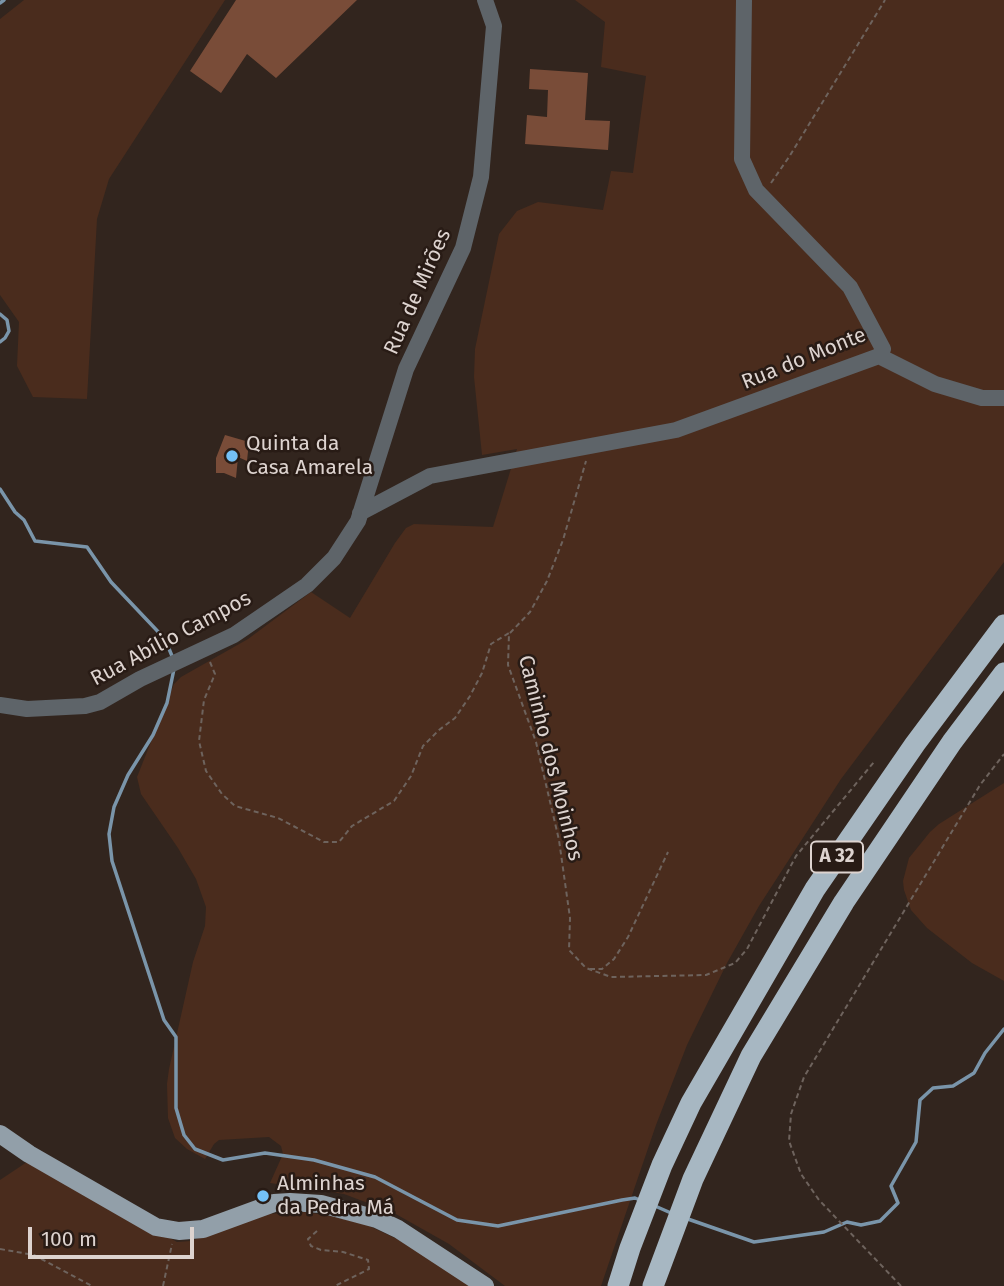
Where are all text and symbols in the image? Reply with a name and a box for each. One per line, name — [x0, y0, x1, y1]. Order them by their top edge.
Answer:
street label: Rua de Mirões — [379, 225, 457, 359]
street label: Rua do Monte — [738, 323, 870, 395]
place label: Quinta da Casa Amarela — [246, 431, 373, 481]
marker: Quinta da Casa Amarela — [224, 448, 240, 464]
street label: Rua Abílio Campos — [87, 586, 255, 692]
street label: Caminho dos Moinhos — [512, 653, 588, 863]
road number: A 32 — [811, 842, 863, 872]
place label: Alminhas da Pedra Má — [277, 1171, 394, 1221]
marker: Alminhas da Pedra Má — [255, 1188, 271, 1204]
scale bar — [32, 1212, 198, 1256]
text: 100 m — [41, 1226, 97, 1252]

